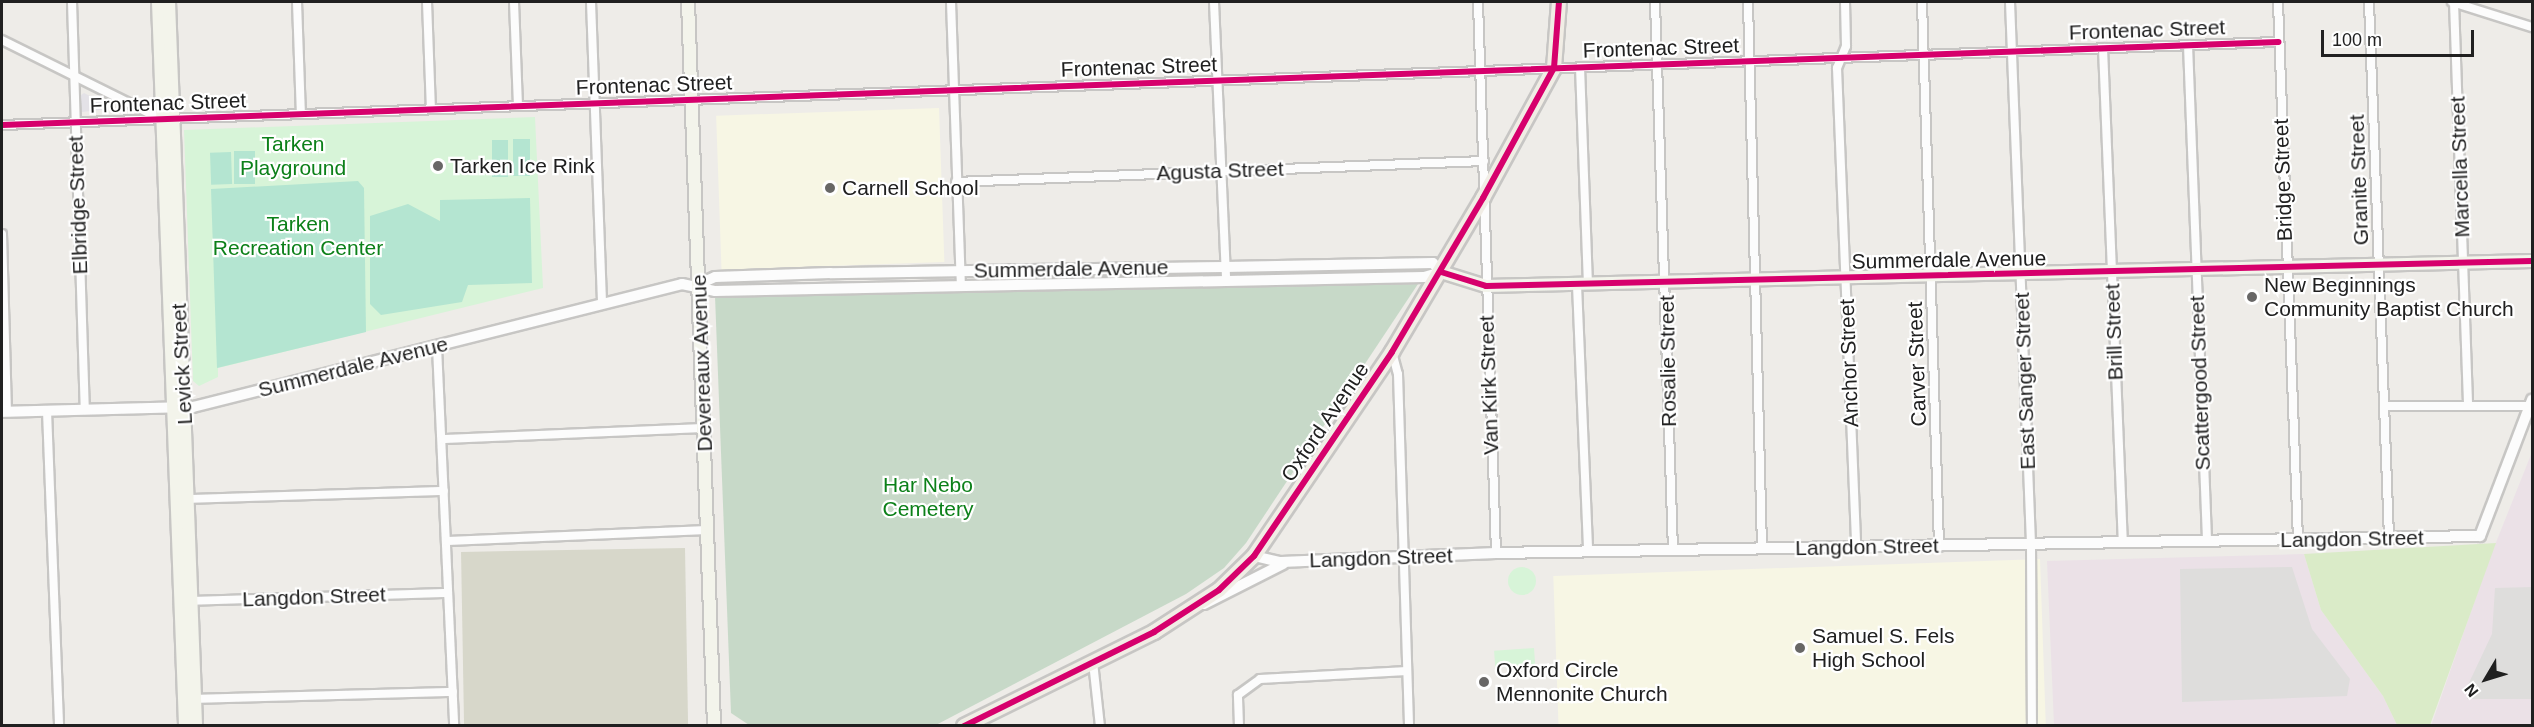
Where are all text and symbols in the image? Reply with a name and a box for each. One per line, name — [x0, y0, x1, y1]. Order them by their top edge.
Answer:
street label: Frontenac Street — [2068, 15, 2226, 45]
scale bar — [2324, 18, 2477, 56]
text: 100 m — [2332, 30, 2382, 50]
street label: Frontenac Street — [1582, 33, 1740, 63]
street label: Frontenac Street — [1060, 52, 1218, 82]
street label: Frontenac Street — [575, 70, 733, 100]
street label: Frontenac Street — [89, 88, 247, 118]
street label: Marcella Street — [2445, 96, 2475, 238]
street label: Granite Street — [2344, 114, 2374, 246]
street label: Bridge Street — [2268, 118, 2298, 242]
park label: Tarken Playground — [240, 131, 346, 181]
street label: Elbridge Street — [63, 135, 93, 275]
place label: Tarken Ice Rink — [450, 153, 595, 179]
street label: Agusta Street — [1156, 156, 1284, 186]
marker: Tarken Ice Rink — [431, 159, 445, 173]
place label: Carnell School — [842, 175, 979, 201]
marker: Carnell School — [823, 181, 837, 195]
park label: Tarken Recreation Center — [213, 211, 383, 261]
street label: Summerdale Avenue — [1851, 246, 2047, 274]
street label: Summerdale Avenue — [973, 255, 1169, 283]
place label: New Beginnings Community Baptist Church — [2264, 272, 2514, 322]
street label: Devereaux Avenue — [686, 273, 718, 453]
street label: Brill Street — [2100, 283, 2128, 381]
marker: New Beginnings Community Baptist Church — [2245, 290, 2259, 304]
street label: East Sanger Street — [2009, 292, 2041, 470]
street label: Rosalie Street — [1654, 295, 1682, 427]
street label: Scattergood Street — [2184, 295, 2216, 471]
street label: Anchor Street — [1834, 298, 1864, 428]
street label: Carver Street — [1902, 301, 1932, 427]
street label: Levick Street — [166, 303, 198, 425]
street label: Van Kirk Street — [1474, 315, 1504, 455]
street label: Summerdale Avenue — [255, 331, 451, 403]
street label: Oxford Avenue — [1275, 357, 1375, 487]
park label: Har Nebo Cemetery — [882, 472, 974, 522]
street label: Langdon Street — [2280, 525, 2424, 553]
street label: Langdon Street — [1795, 533, 1939, 561]
street label: Langdon Street — [1309, 543, 1453, 573]
street label: Langdon Street — [242, 582, 386, 612]
place label: Samuel S. Fels High School — [1812, 623, 1954, 673]
marker: Samuel S. Fels High School — [1793, 641, 1807, 655]
north arrow — [2456, 649, 2516, 709]
place label: Oxford Circle Mennonite Church — [1496, 657, 1668, 707]
marker: Oxford Circle Mennonite Church — [1477, 675, 1491, 689]
text: N — [2461, 681, 2482, 700]

